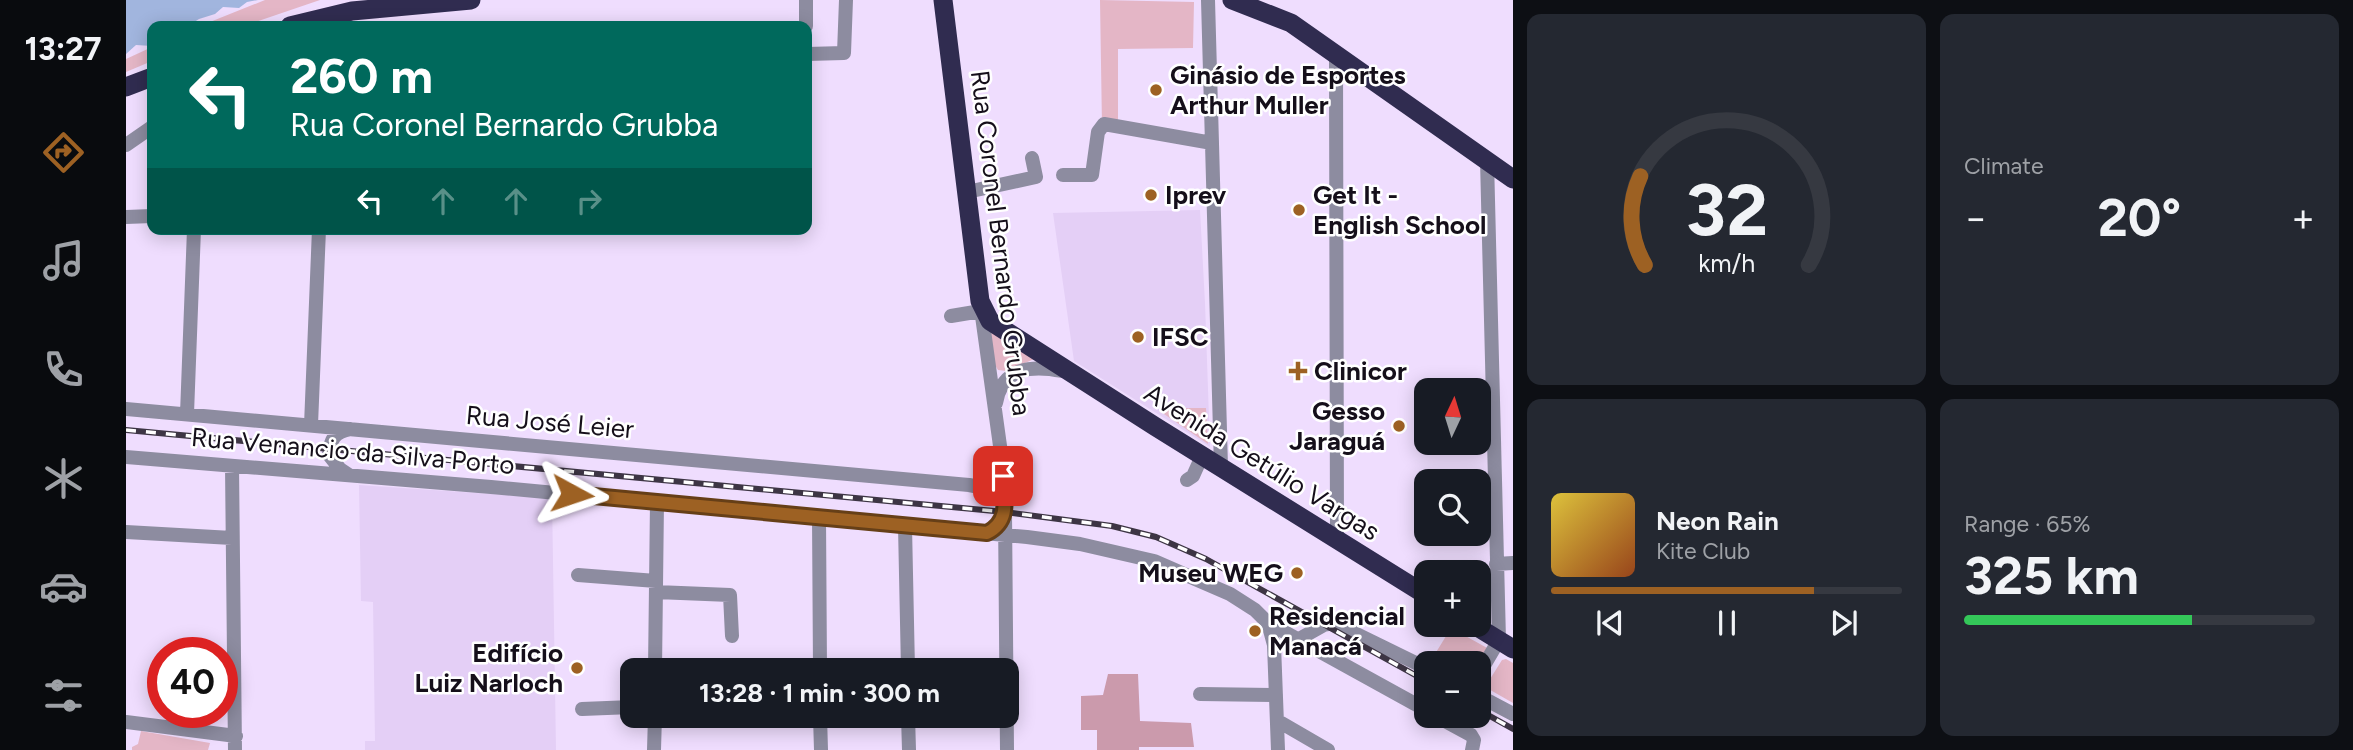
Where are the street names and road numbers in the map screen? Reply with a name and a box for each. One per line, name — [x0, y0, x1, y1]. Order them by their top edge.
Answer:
street label: Rua Coronel Bernardo Grubba — [964, 68, 1038, 418]
street label: Avenida Getúlio Vargas — [1138, 377, 1386, 547]
street label: Rua José Leier — [465, 399, 635, 445]
street label: Rua Venancio da Silva Porto — [190, 421, 516, 481]

